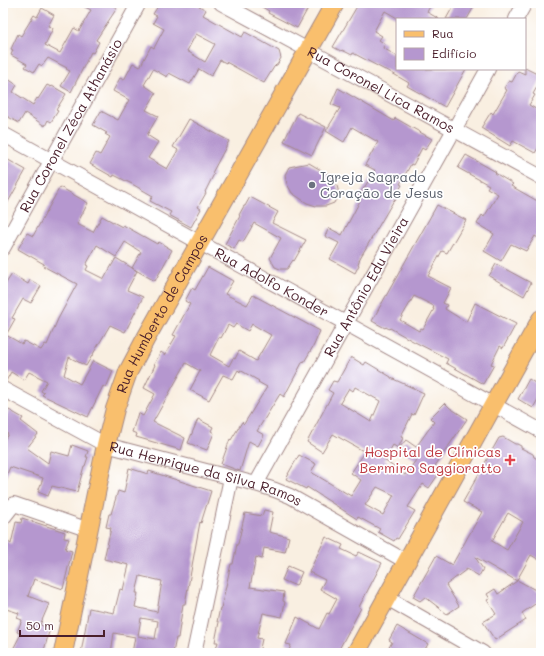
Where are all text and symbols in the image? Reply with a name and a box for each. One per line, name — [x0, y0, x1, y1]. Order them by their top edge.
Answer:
legend — [396, 18, 526, 70]
text: Rua — [432, 25, 454, 41]
street label: Rua Coronel Zéca Athanásio — [15, 35, 126, 216]
street label: Rua Coronel Lica Ramos — [304, 41, 458, 137]
text: Edifício — [432, 45, 476, 61]
place label: Igreja Sagrado Coração de Jesus — [320, 167, 443, 202]
marker: Igreja Sagrado Coração de Jesus — [307, 180, 317, 190]
street label: Rua Antônio Edu Vieira — [319, 213, 413, 360]
street label: Rua Humberto de Campos — [111, 230, 212, 395]
street label: Rua Adolfo Konder — [212, 243, 333, 321]
street label: Rua Henrique da Silva Ramos — [107, 436, 306, 510]
place label: Hospital de Clínicas Bermiro Saggioratto — [360, 442, 501, 477]
marker: Hospital de Clínicas Bermiro Saggioratto — [504, 454, 516, 466]
scale bar — [20, 612, 104, 638]
text: 50 m — [26, 617, 54, 633]

